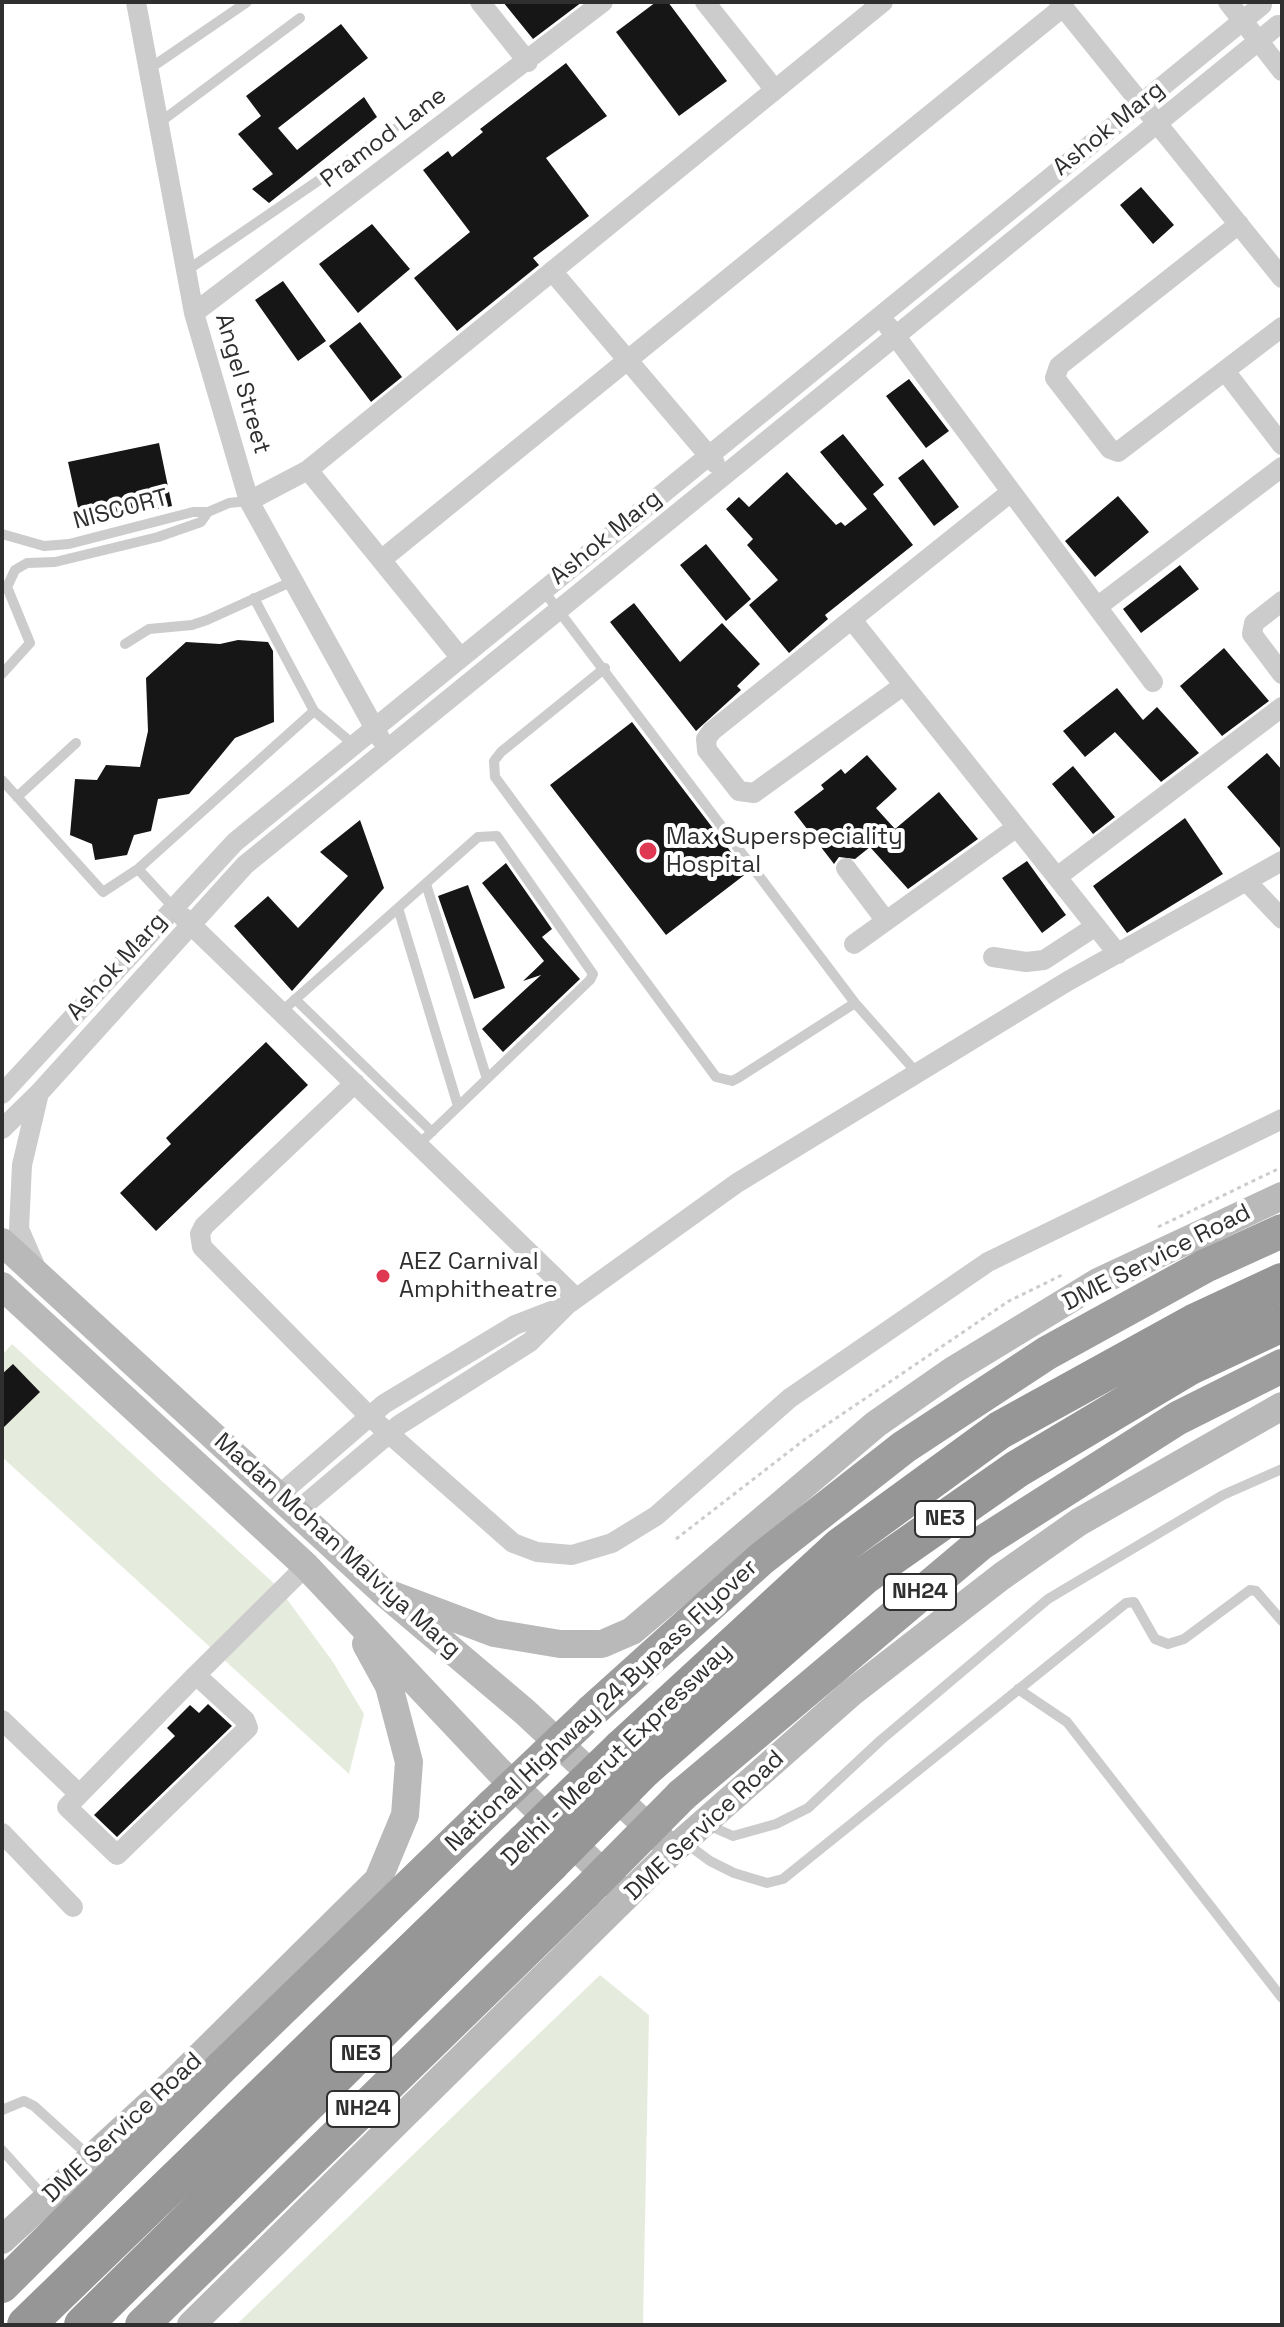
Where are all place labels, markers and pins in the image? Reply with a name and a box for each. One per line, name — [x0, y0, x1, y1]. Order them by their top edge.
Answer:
place label: Max Superspeciality Hospital — [666, 823, 903, 879]
marker: Max Superspeciality Hospital — [637, 840, 659, 862]
place label: AEZ Carnival Amphitheatre — [399, 1248, 558, 1304]
marker: AEZ Carnival Amphitheatre — [374, 1267, 392, 1285]

